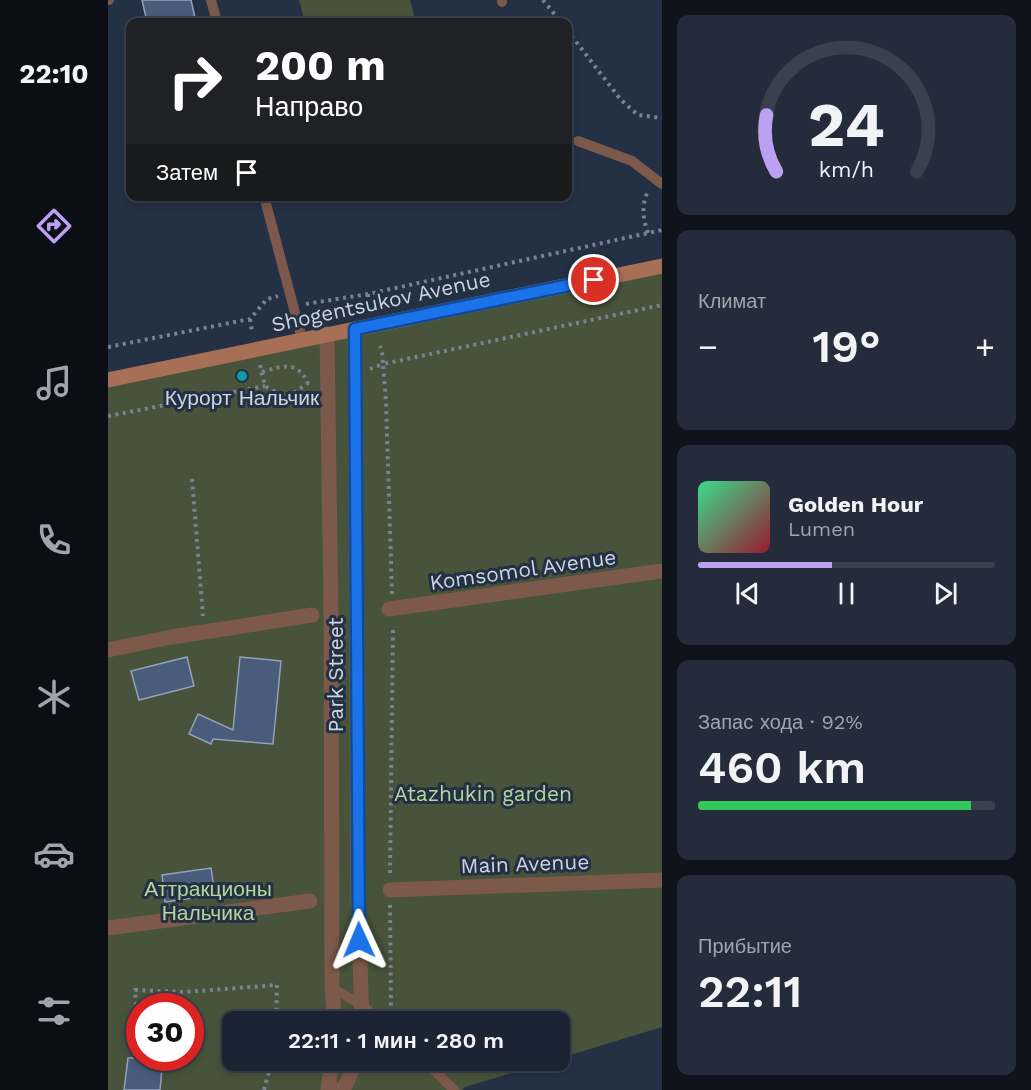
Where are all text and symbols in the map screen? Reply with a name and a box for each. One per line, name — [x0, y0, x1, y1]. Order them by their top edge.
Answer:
text: 200 m — [255, 41, 386, 90]
icon: right — [156, 42, 234, 120]
text: 22:10 — [19, 58, 89, 90]
text: 24 — [808, 88, 885, 161]
text: Направо — [255, 91, 363, 123]
icon: arrive — [230, 156, 263, 189]
text: km/h — [819, 157, 874, 182]
text: Затем — [156, 160, 218, 185]
icon: directions — [33, 205, 75, 247]
pin — [568, 254, 619, 305]
icon: arrive — [577, 263, 610, 296]
street label: Shogentsukov Avenue — [269, 266, 493, 337]
text: Климат — [698, 289, 766, 313]
text: 19° — [812, 320, 881, 373]
text: − — [698, 327, 718, 366]
text: + — [975, 327, 995, 366]
icon: music — [33, 362, 75, 404]
marker: Курорт Нальчик — [235, 369, 249, 383]
place label: Курорт Нальчик — [165, 385, 320, 410]
text: Golden Hour — [788, 492, 923, 517]
text: Lumen — [788, 517, 855, 541]
icon: phone — [33, 519, 75, 561]
street label: Komsomol Avenue — [428, 544, 618, 595]
icon: previous — [731, 577, 764, 610]
icon: pause — [830, 577, 863, 610]
icon: next — [929, 577, 962, 610]
street label: Park Street — [323, 617, 348, 733]
icon: climate — [33, 676, 75, 718]
text: Запас хода · 92% — [698, 710, 863, 734]
text: 460 km — [698, 741, 866, 794]
park label: Atazhukin garden — [394, 781, 572, 806]
icon: car — [33, 833, 75, 875]
street label: Main Avenue — [460, 849, 590, 878]
park label: Аттракционы Нальчика — [144, 876, 272, 925]
position arrow — [327, 908, 391, 972]
text: Прибытие — [698, 934, 792, 958]
text: 22:11 — [698, 965, 802, 1018]
icon: filters — [33, 990, 75, 1032]
speed limit sign: 30 — [126, 993, 204, 1071]
text: 22:11 · 1 мин · 280 m — [288, 1028, 504, 1053]

